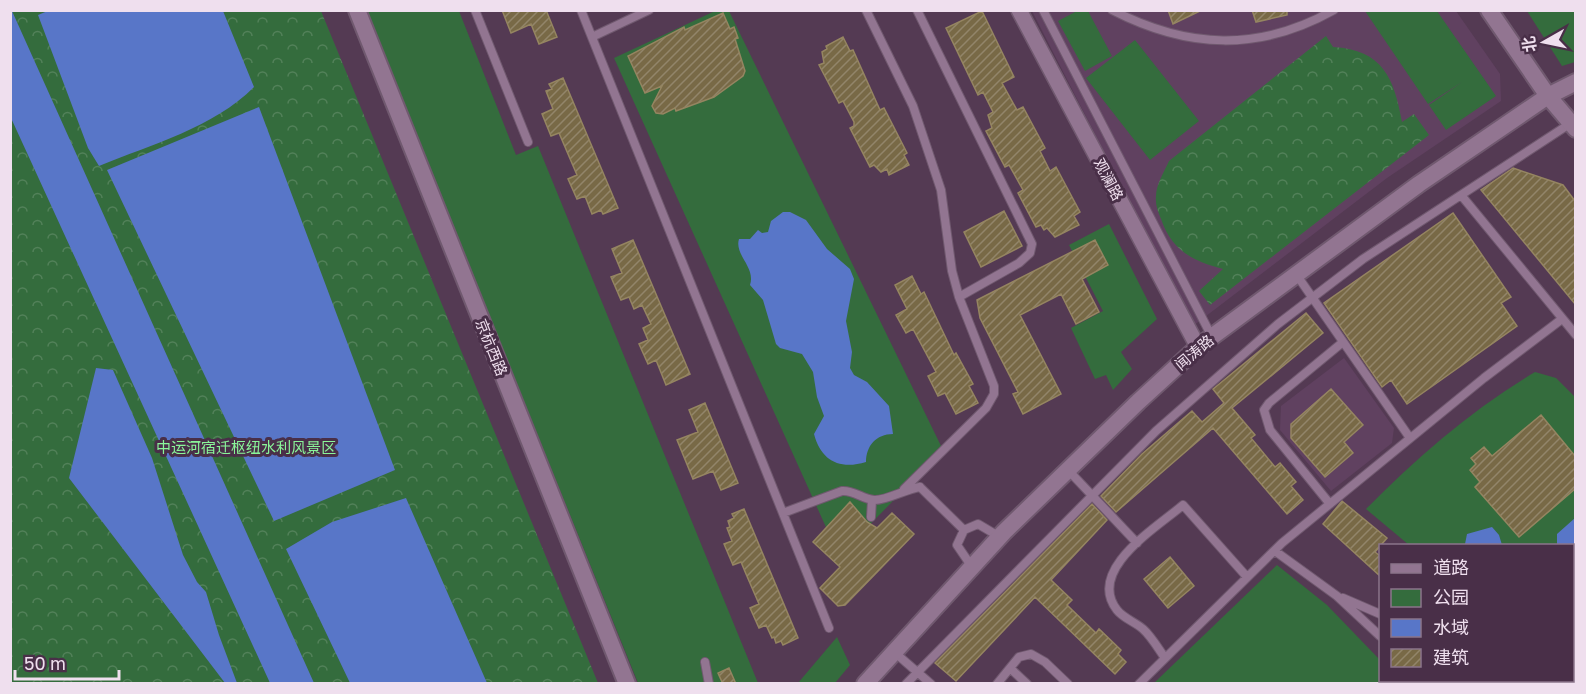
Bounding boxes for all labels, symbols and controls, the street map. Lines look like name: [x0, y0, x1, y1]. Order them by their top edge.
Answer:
north arrow: [1514, 12, 1574, 72]
text: 北: [1518, 35, 1540, 54]
street label: 观澜路: [1090, 155, 1128, 203]
street label: 京杭西路: [472, 316, 512, 378]
street label: 闻涛路: [1171, 331, 1217, 373]
park label: 中运河宿迁枢纽水利风景区: [156, 438, 336, 456]
legend: [1379, 544, 1574, 682]
text: 道路: [1433, 556, 1469, 578]
text: 公园: [1433, 586, 1469, 608]
text: 水域: [1433, 616, 1469, 638]
scale bar: [15, 643, 118, 681]
text: 建筑: [1433, 646, 1469, 668]
text: 50 m: [24, 652, 66, 674]

